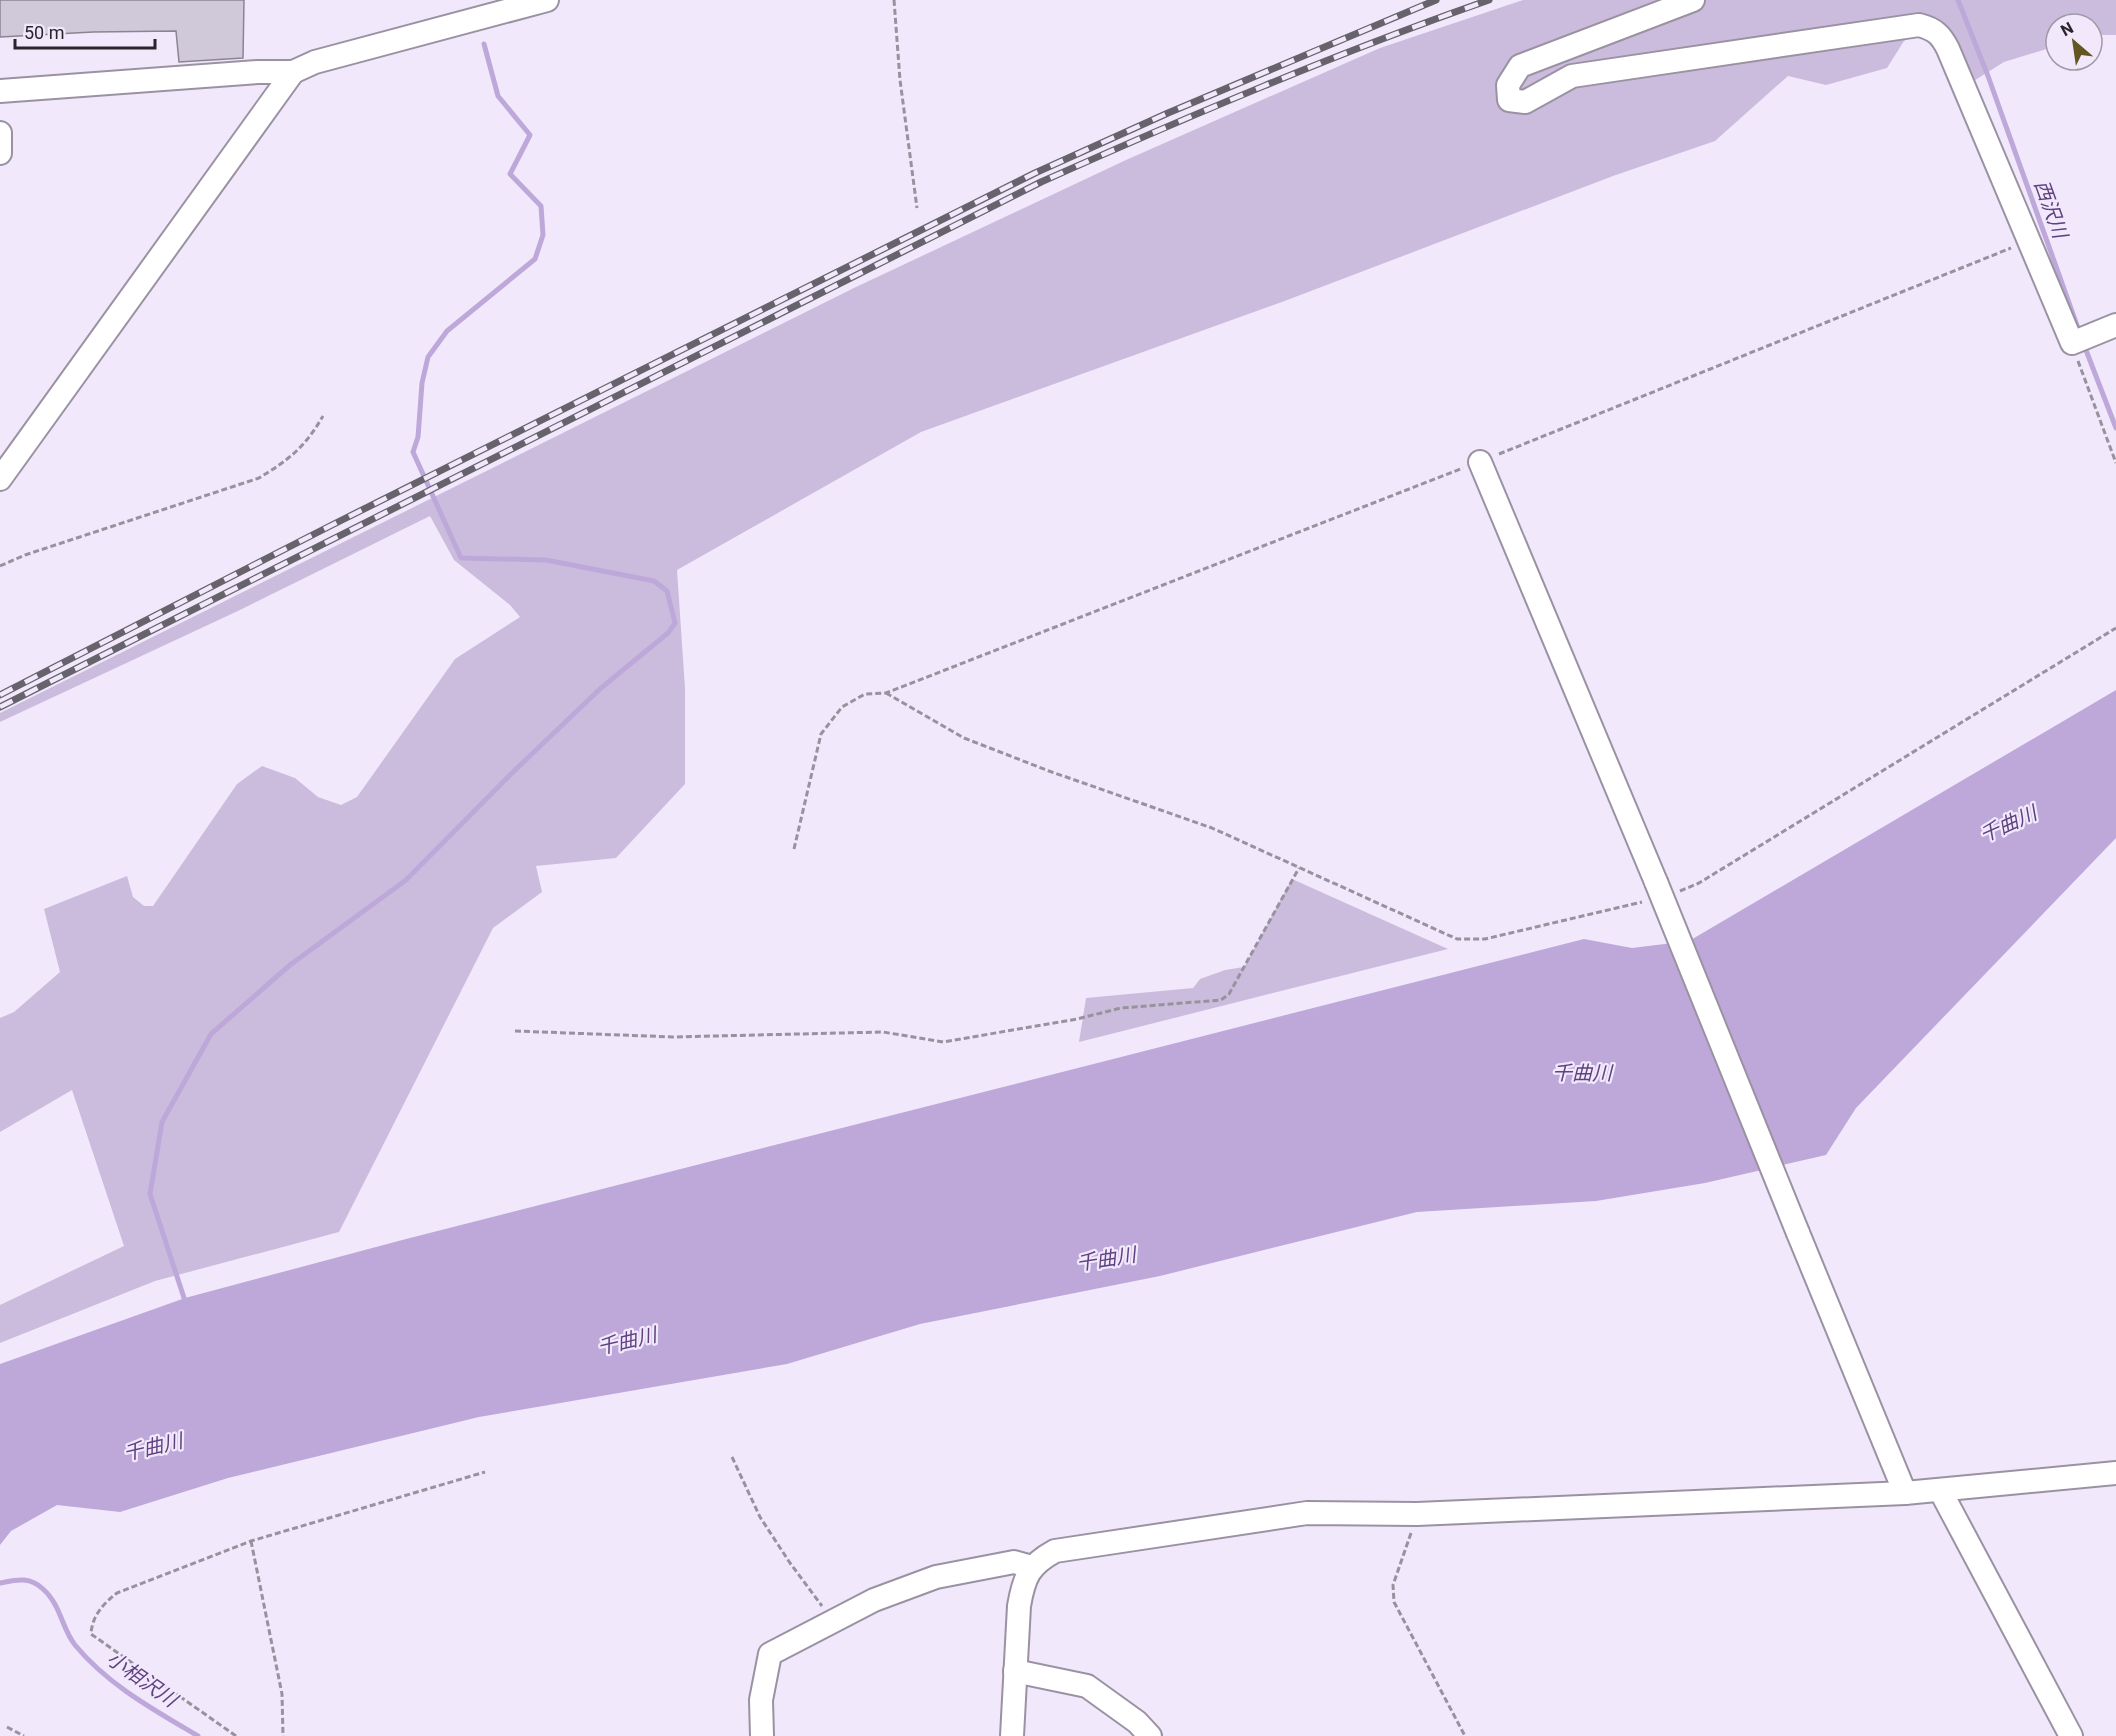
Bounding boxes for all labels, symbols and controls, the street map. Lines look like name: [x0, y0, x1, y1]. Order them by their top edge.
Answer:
scale bar: [15, 12, 154, 50]
north arrow: [2044, 12, 2104, 72]
text: N: [2057, 18, 2077, 40]
text: 50 m: [24, 22, 64, 43]
water label: 西沢川: [2029, 177, 2073, 243]
water label: 千曲川: [1976, 800, 2042, 847]
water label: 千曲川: [1552, 1061, 1614, 1085]
water label: 千曲川: [1074, 1242, 1139, 1276]
water label: 千曲川: [595, 1322, 661, 1359]
water label: 千曲川: [121, 1428, 187, 1465]
water label: 小相沢川: [102, 1646, 183, 1713]

